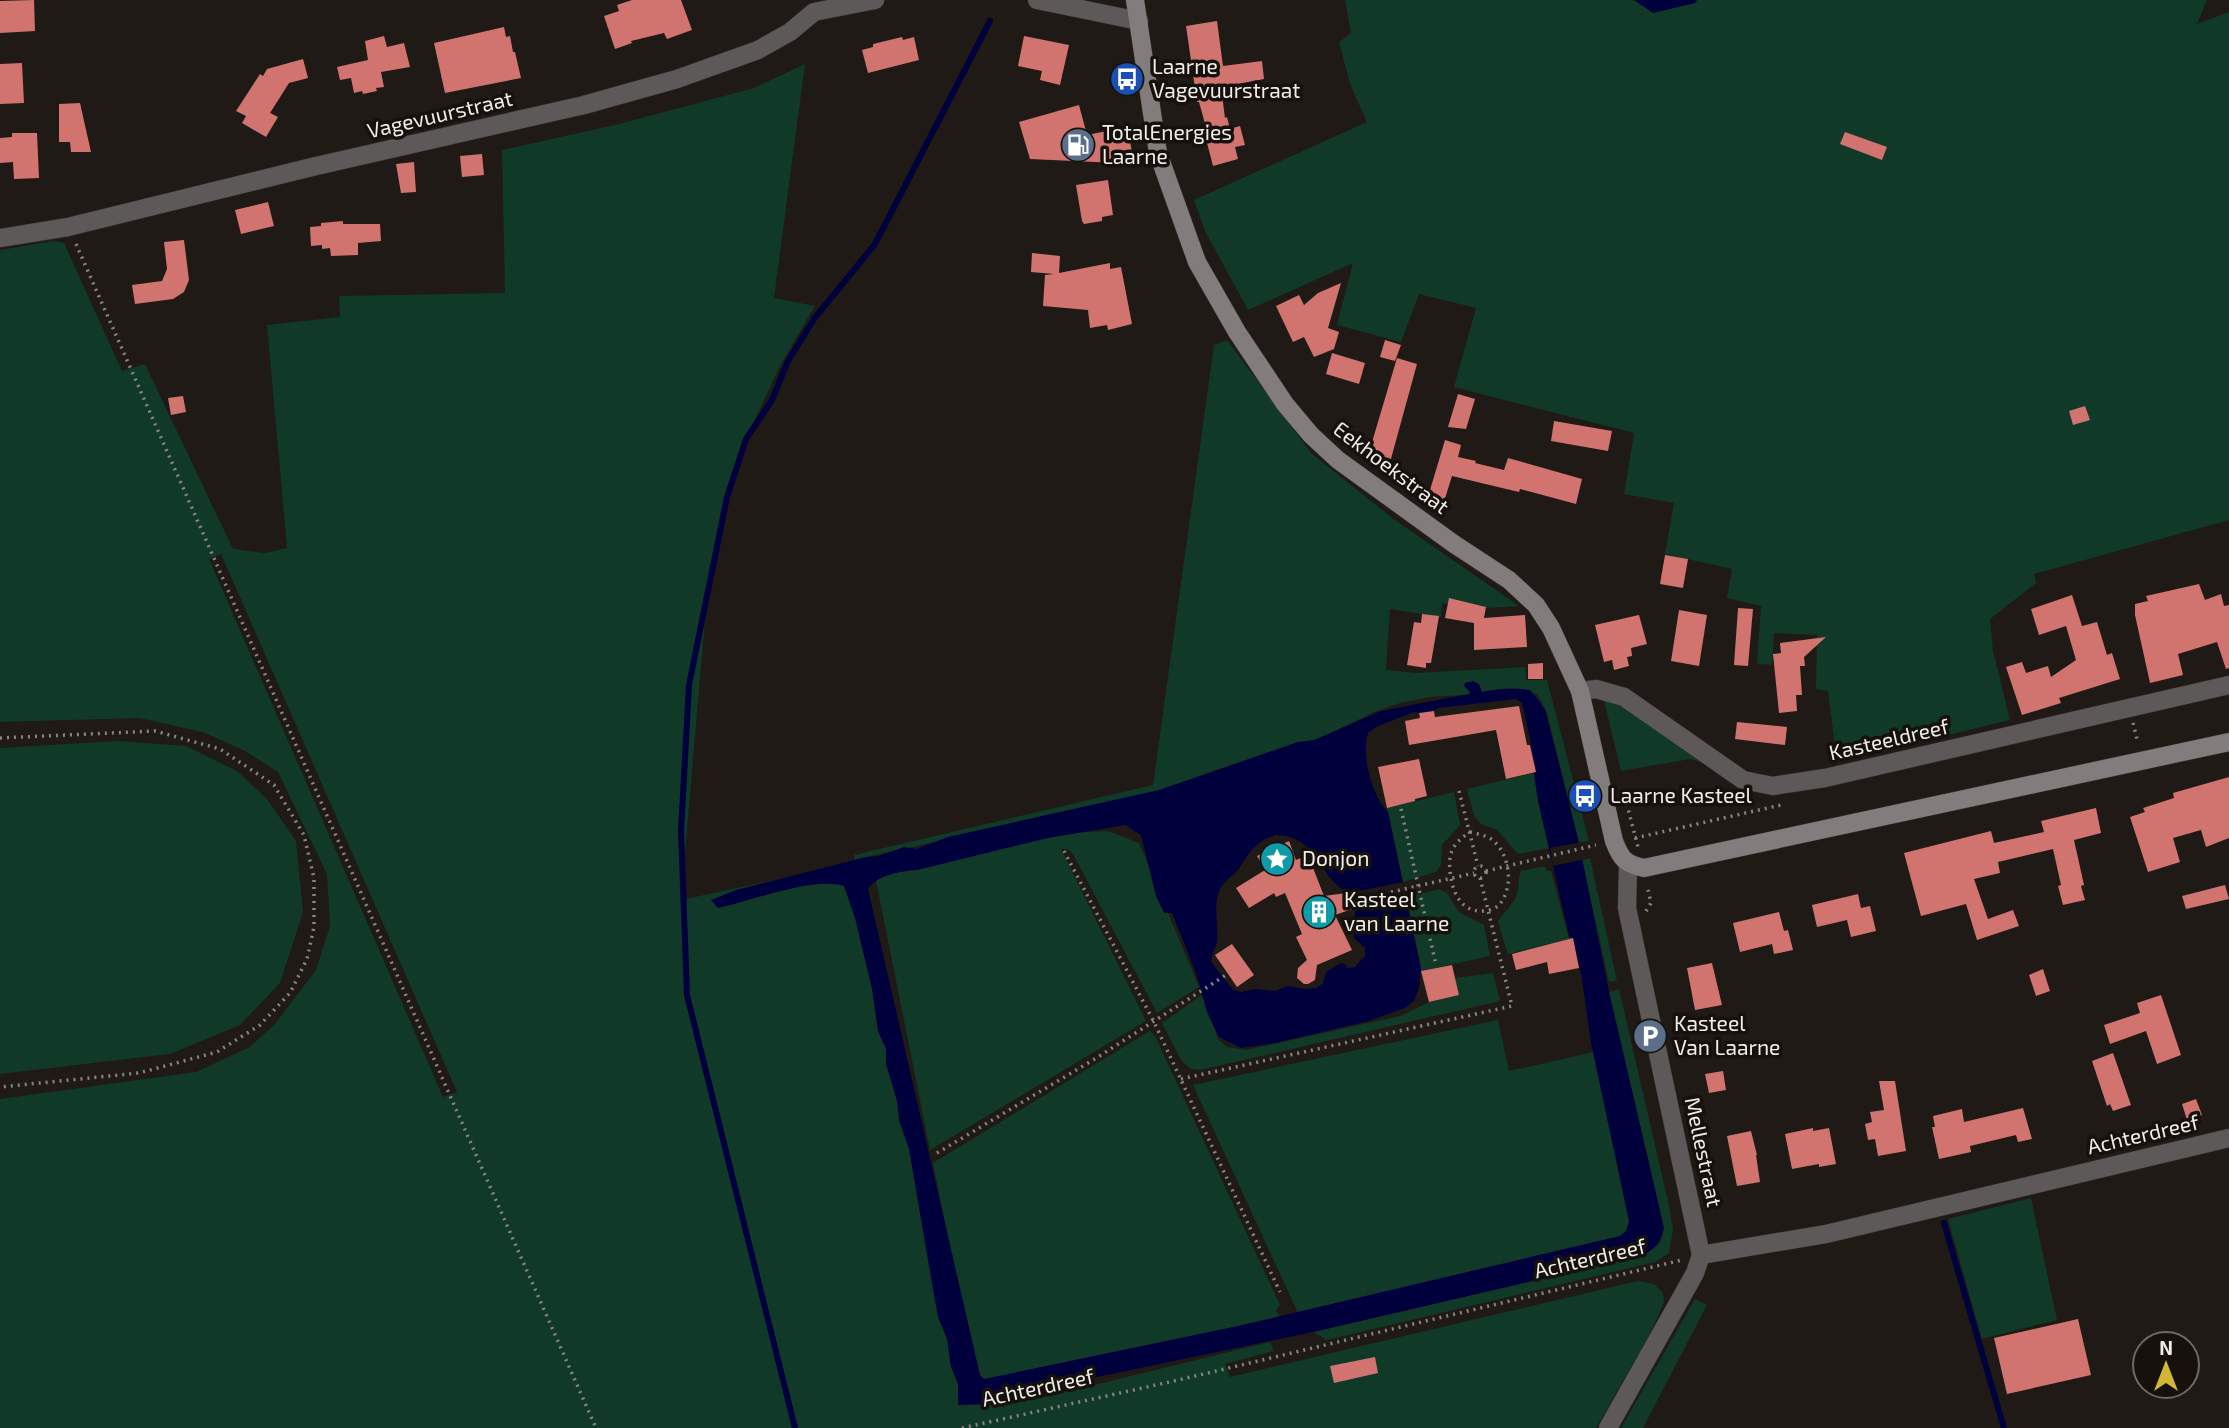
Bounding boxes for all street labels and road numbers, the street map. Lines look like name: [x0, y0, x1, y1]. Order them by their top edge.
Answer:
street label: Vagevuurstraat: [365, 85, 515, 142]
street label: Eekhoekstraat: [1329, 415, 1455, 518]
street label: Kasteeldreef: [1826, 712, 1952, 764]
street label: Mellestraat: [1681, 1095, 1728, 1209]
street label: Achterdreef: [2084, 1108, 2202, 1159]
street label: Achterdreef: [1531, 1232, 1649, 1283]
street label: Achterdreef: [979, 1362, 1097, 1411]

